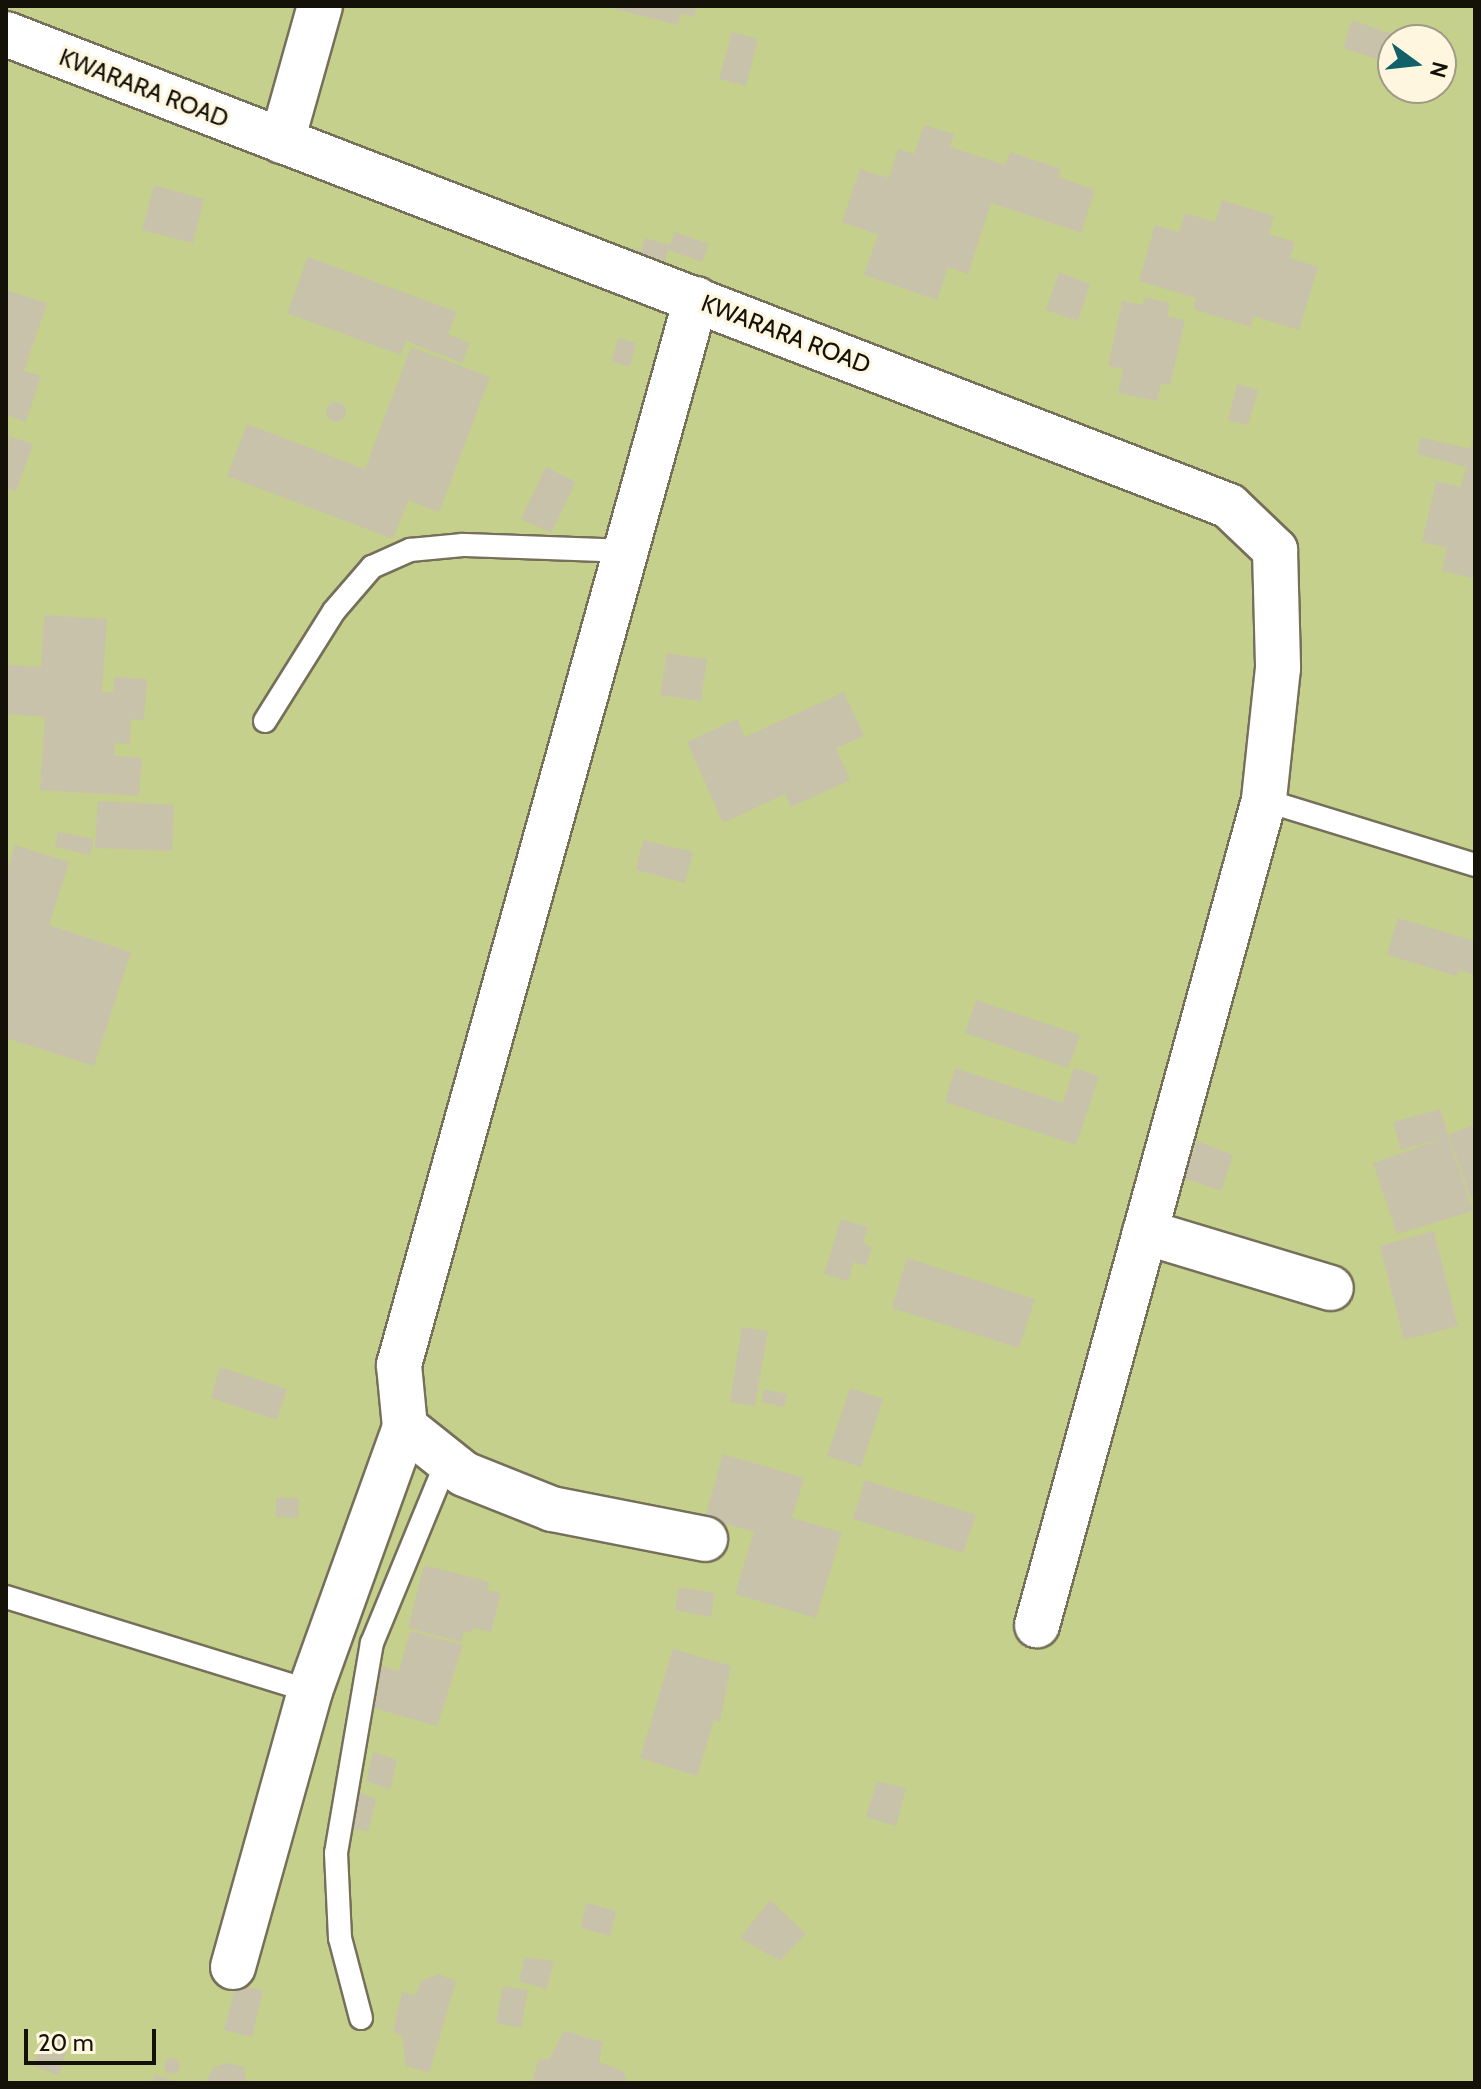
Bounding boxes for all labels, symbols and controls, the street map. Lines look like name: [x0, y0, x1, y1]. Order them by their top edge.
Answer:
north arrow: [1377, 24, 1457, 104]
street label: KWARARA ROAD: [55, 42, 233, 134]
text: N: [1424, 59, 1454, 81]
street label: KWARARA ROAD: [697, 288, 875, 380]
scale bar: [28, 2013, 160, 2063]
text: 20 m: [38, 2028, 94, 2057]

